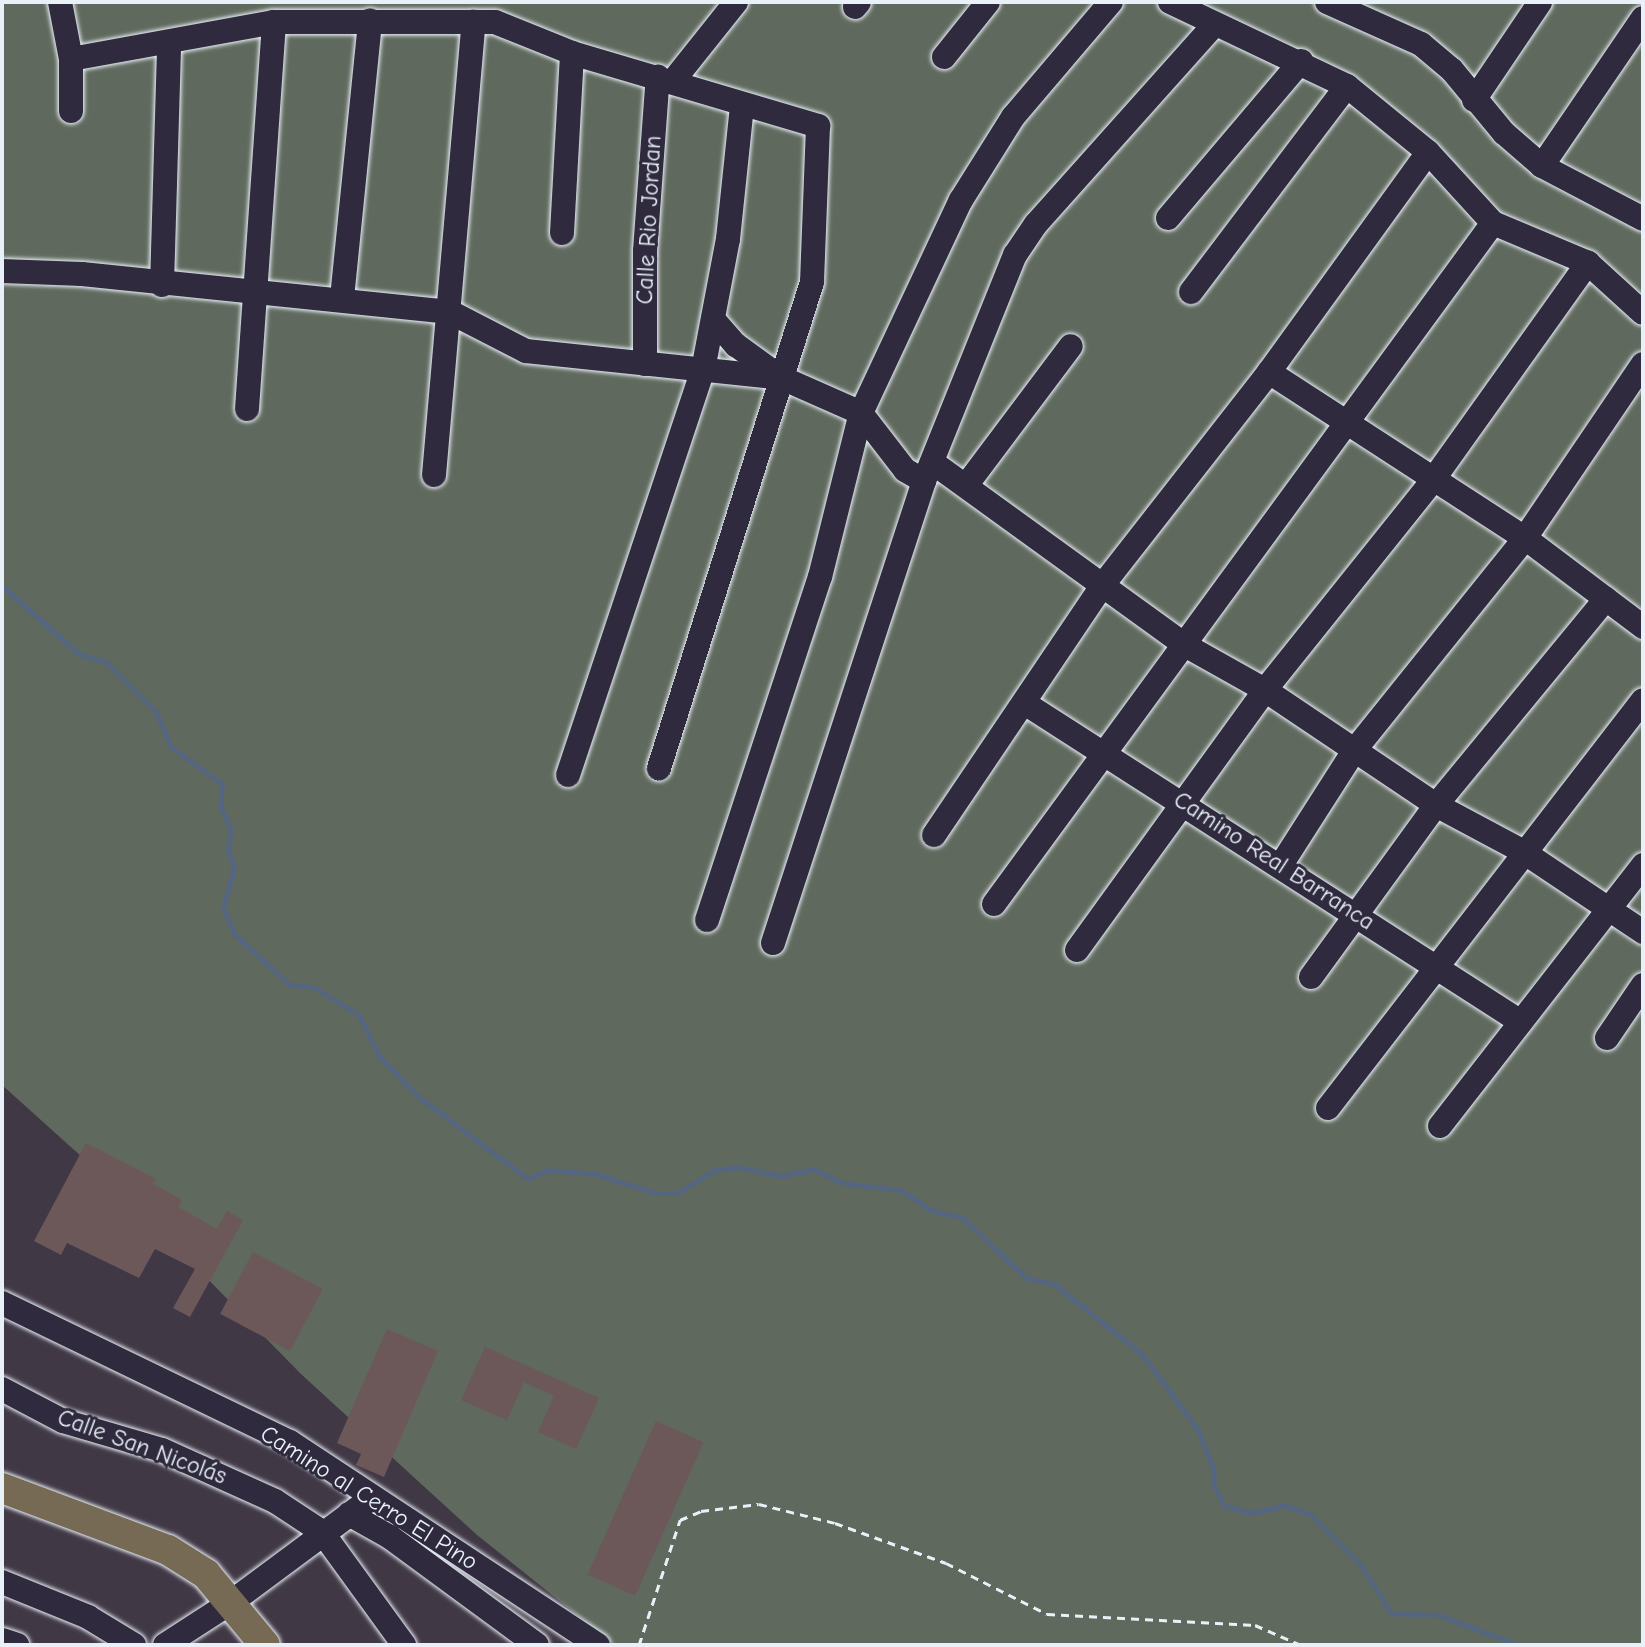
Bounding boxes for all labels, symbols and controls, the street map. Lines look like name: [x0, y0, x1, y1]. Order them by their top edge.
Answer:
street label: Calle Rio Jordan: [630, 135, 668, 305]
street label: Camino Real Barranca: [1168, 785, 1380, 937]
street label: Calle San Nicolás: [54, 1403, 230, 1491]
street label: Camino al Cerro El Pino: [255, 1419, 483, 1577]

